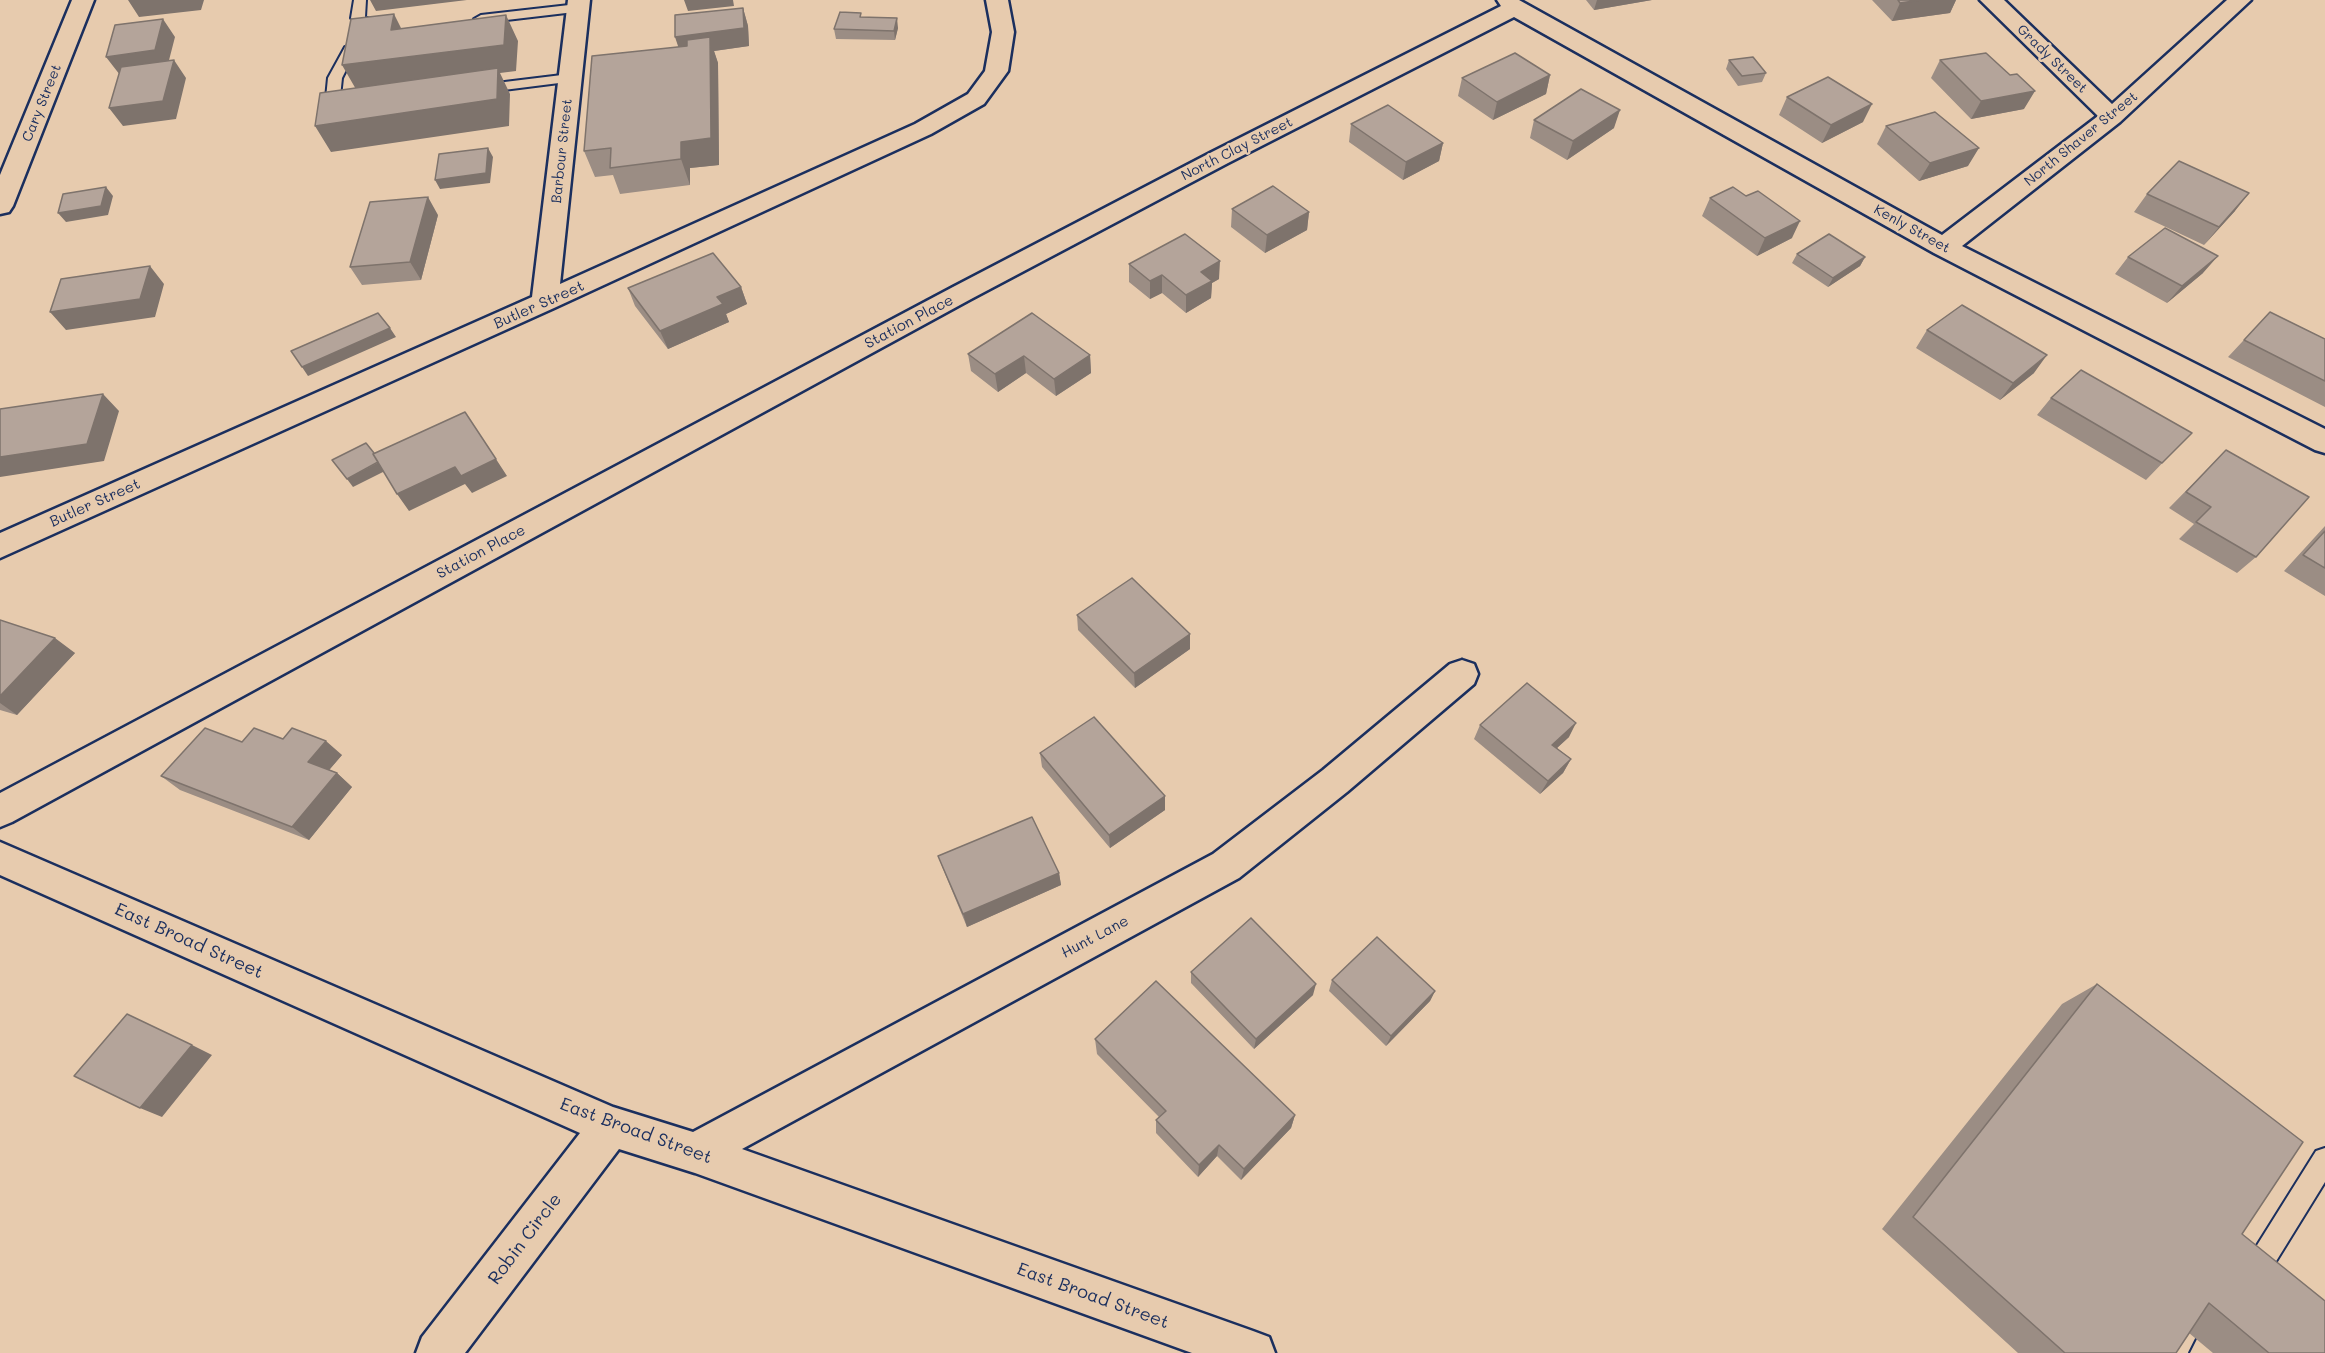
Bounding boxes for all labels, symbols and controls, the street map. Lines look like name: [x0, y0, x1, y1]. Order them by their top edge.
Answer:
street label: Grady Street: [2013, 21, 2091, 97]
street label: Cary Street: [19, 62, 65, 144]
street label: North Shaver Street: [2021, 88, 2141, 190]
street label: Barbour Street: [548, 98, 576, 204]
street label: North Clay Street: [1178, 114, 1296, 184]
street label: Kenly Street: [1871, 201, 1953, 257]
street label: Butler Street: [491, 277, 587, 333]
street label: Station Place: [862, 291, 956, 353]
street label: Butler Street: [47, 475, 143, 531]
street label: Station Place: [434, 521, 528, 583]
street label: East Broad Street: [111, 898, 267, 984]
street label: Hunt Lane: [1058, 912, 1132, 962]
street label: East Broad Street: [557, 1093, 715, 1169]
street label: Robin Circle: [484, 1189, 566, 1289]
street label: East Broad Street: [1014, 1258, 1172, 1334]

